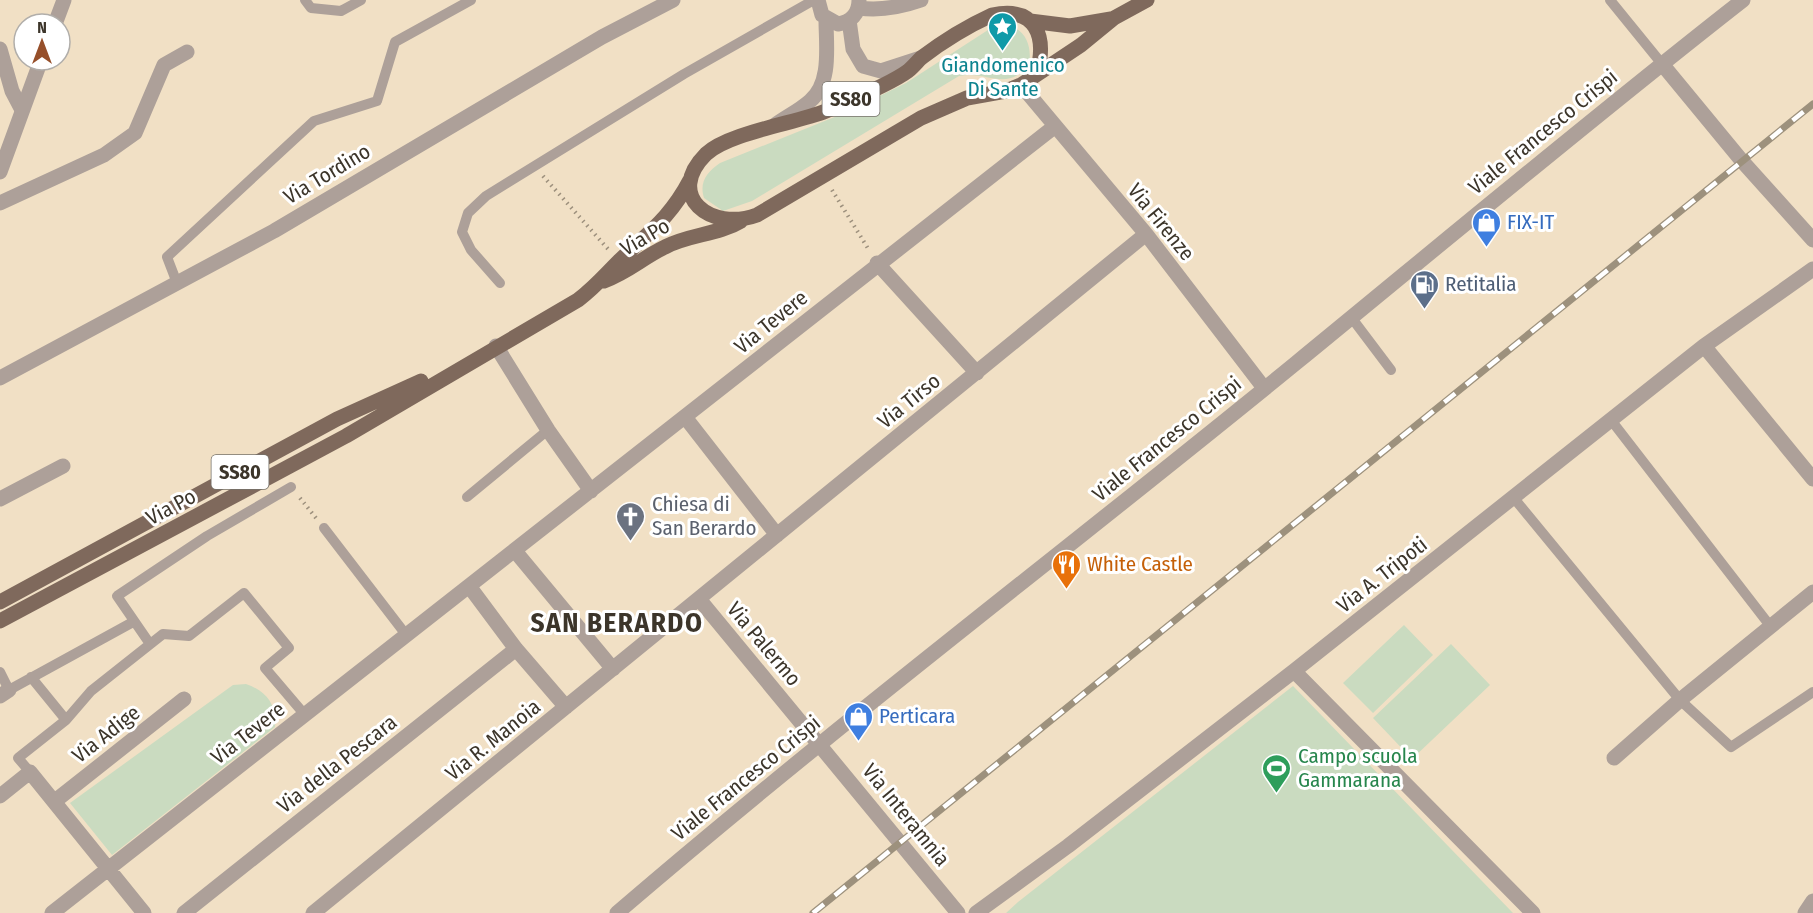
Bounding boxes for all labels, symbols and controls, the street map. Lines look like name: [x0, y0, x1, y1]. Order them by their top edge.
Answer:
place icon: Giandomenico Di Sante: [987, 10, 1019, 52]
north arrow: [12, 12, 72, 72]
text: N: [37, 18, 47, 37]
place label: Giandomenico Di Sante: [941, 52, 1065, 102]
street label: Viale Francesco Crispi: [1463, 64, 1623, 200]
road number: SS80: [822, 82, 880, 116]
street label: Via Tordino: [279, 138, 375, 210]
street label: Via Firenze: [1122, 178, 1200, 266]
shop icon: FIX-IT: [1470, 206, 1502, 248]
place label: FIX-IT: [1507, 209, 1554, 235]
street label: Via Po: [616, 213, 674, 261]
fuel station icon: Retitalia: [1408, 268, 1440, 310]
place label: Retitalia: [1445, 271, 1517, 297]
street label: Via Tevere: [729, 285, 813, 359]
street label: Via Tirso: [872, 368, 946, 434]
street label: Viale Francesco Crispi: [1087, 371, 1247, 507]
road number: SS80: [212, 455, 268, 489]
street label: Via Po: [142, 483, 200, 531]
place label: Chiesa di San Berardo: [652, 491, 757, 541]
church icon: Chiesa di San Berardo: [615, 500, 647, 542]
street label: Via A. Tripoti: [1332, 532, 1432, 618]
restaurant icon: White Castle: [1050, 548, 1082, 590]
place label: White Castle: [1087, 551, 1193, 577]
street label: Via Palermo: [721, 597, 807, 691]
district label: SAN BERARDO: [531, 607, 703, 639]
street label: Via R. Manoia: [440, 694, 546, 786]
street label: Via Tevere: [206, 696, 290, 770]
street label: Via Adige: [67, 700, 145, 768]
shop icon: Perticara: [842, 700, 874, 742]
place label: Perticara: [879, 703, 955, 729]
street label: Via della Pescara: [272, 709, 402, 819]
street label: Viale Francesco Crispi: [666, 710, 826, 846]
place label: Campo scuola Gammarana: [1298, 743, 1418, 793]
sports icon: Campo scuola Gammarana: [1261, 752, 1293, 794]
street label: Via Interamnia: [857, 758, 955, 872]

